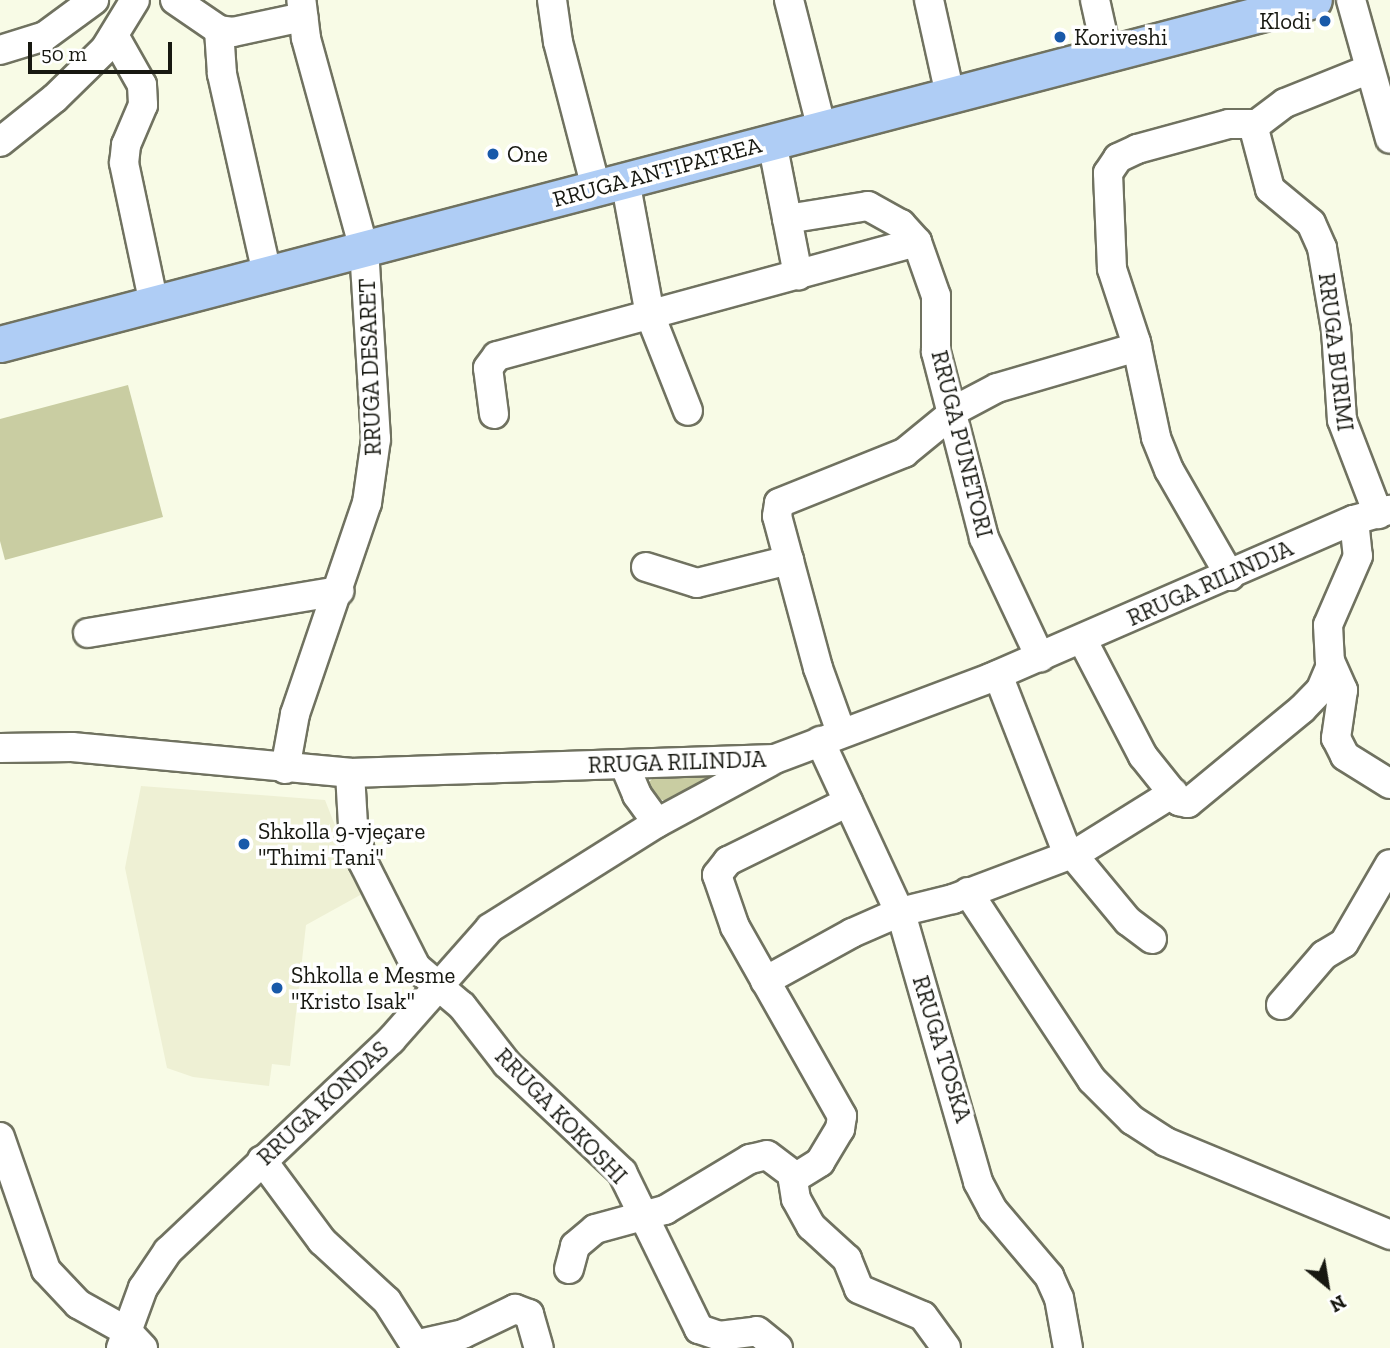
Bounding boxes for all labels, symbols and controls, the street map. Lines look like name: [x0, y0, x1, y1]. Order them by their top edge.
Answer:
place label: Klodi: [1259, 7, 1311, 35]
marker: Klodi: [1317, 13, 1333, 29]
place label: Koriveshi: [1074, 23, 1167, 51]
scale bar: [32, 28, 175, 72]
marker: Koriveshi: [1052, 29, 1068, 45]
text: 50 m: [41, 41, 87, 66]
street label: RRUGA ANTIPATREA: [549, 131, 765, 213]
place label: One: [507, 140, 548, 168]
marker: One: [485, 146, 501, 162]
street label: RRUGA BURIMI: [1313, 271, 1359, 433]
street label: RRUGA DESARET: [353, 277, 387, 457]
street label: RRUGA PUNETORI: [925, 347, 999, 541]
street label: RRUGA RILINDJA: [1123, 534, 1297, 632]
street label: RRUGA RILINDJA: [587, 745, 767, 779]
place label: Shkolla 9-vjeçare "Thimi Tani": [258, 817, 425, 871]
marker: Shkolla 9-vjeçare "Thimi Tani": [236, 836, 252, 852]
place label: Shkolla e Mesme "Kristo Isak": [291, 961, 455, 1015]
street label: RRUGA TOSKA: [906, 972, 978, 1126]
marker: Shkolla e Mesme "Kristo Isak": [269, 980, 285, 996]
street label: RRUGA KONDAS: [251, 1035, 395, 1171]
street label: RRUGA KOKOSHI: [489, 1042, 633, 1190]
north arrow: [1292, 1250, 1362, 1320]
text: N: [1326, 1290, 1350, 1317]

